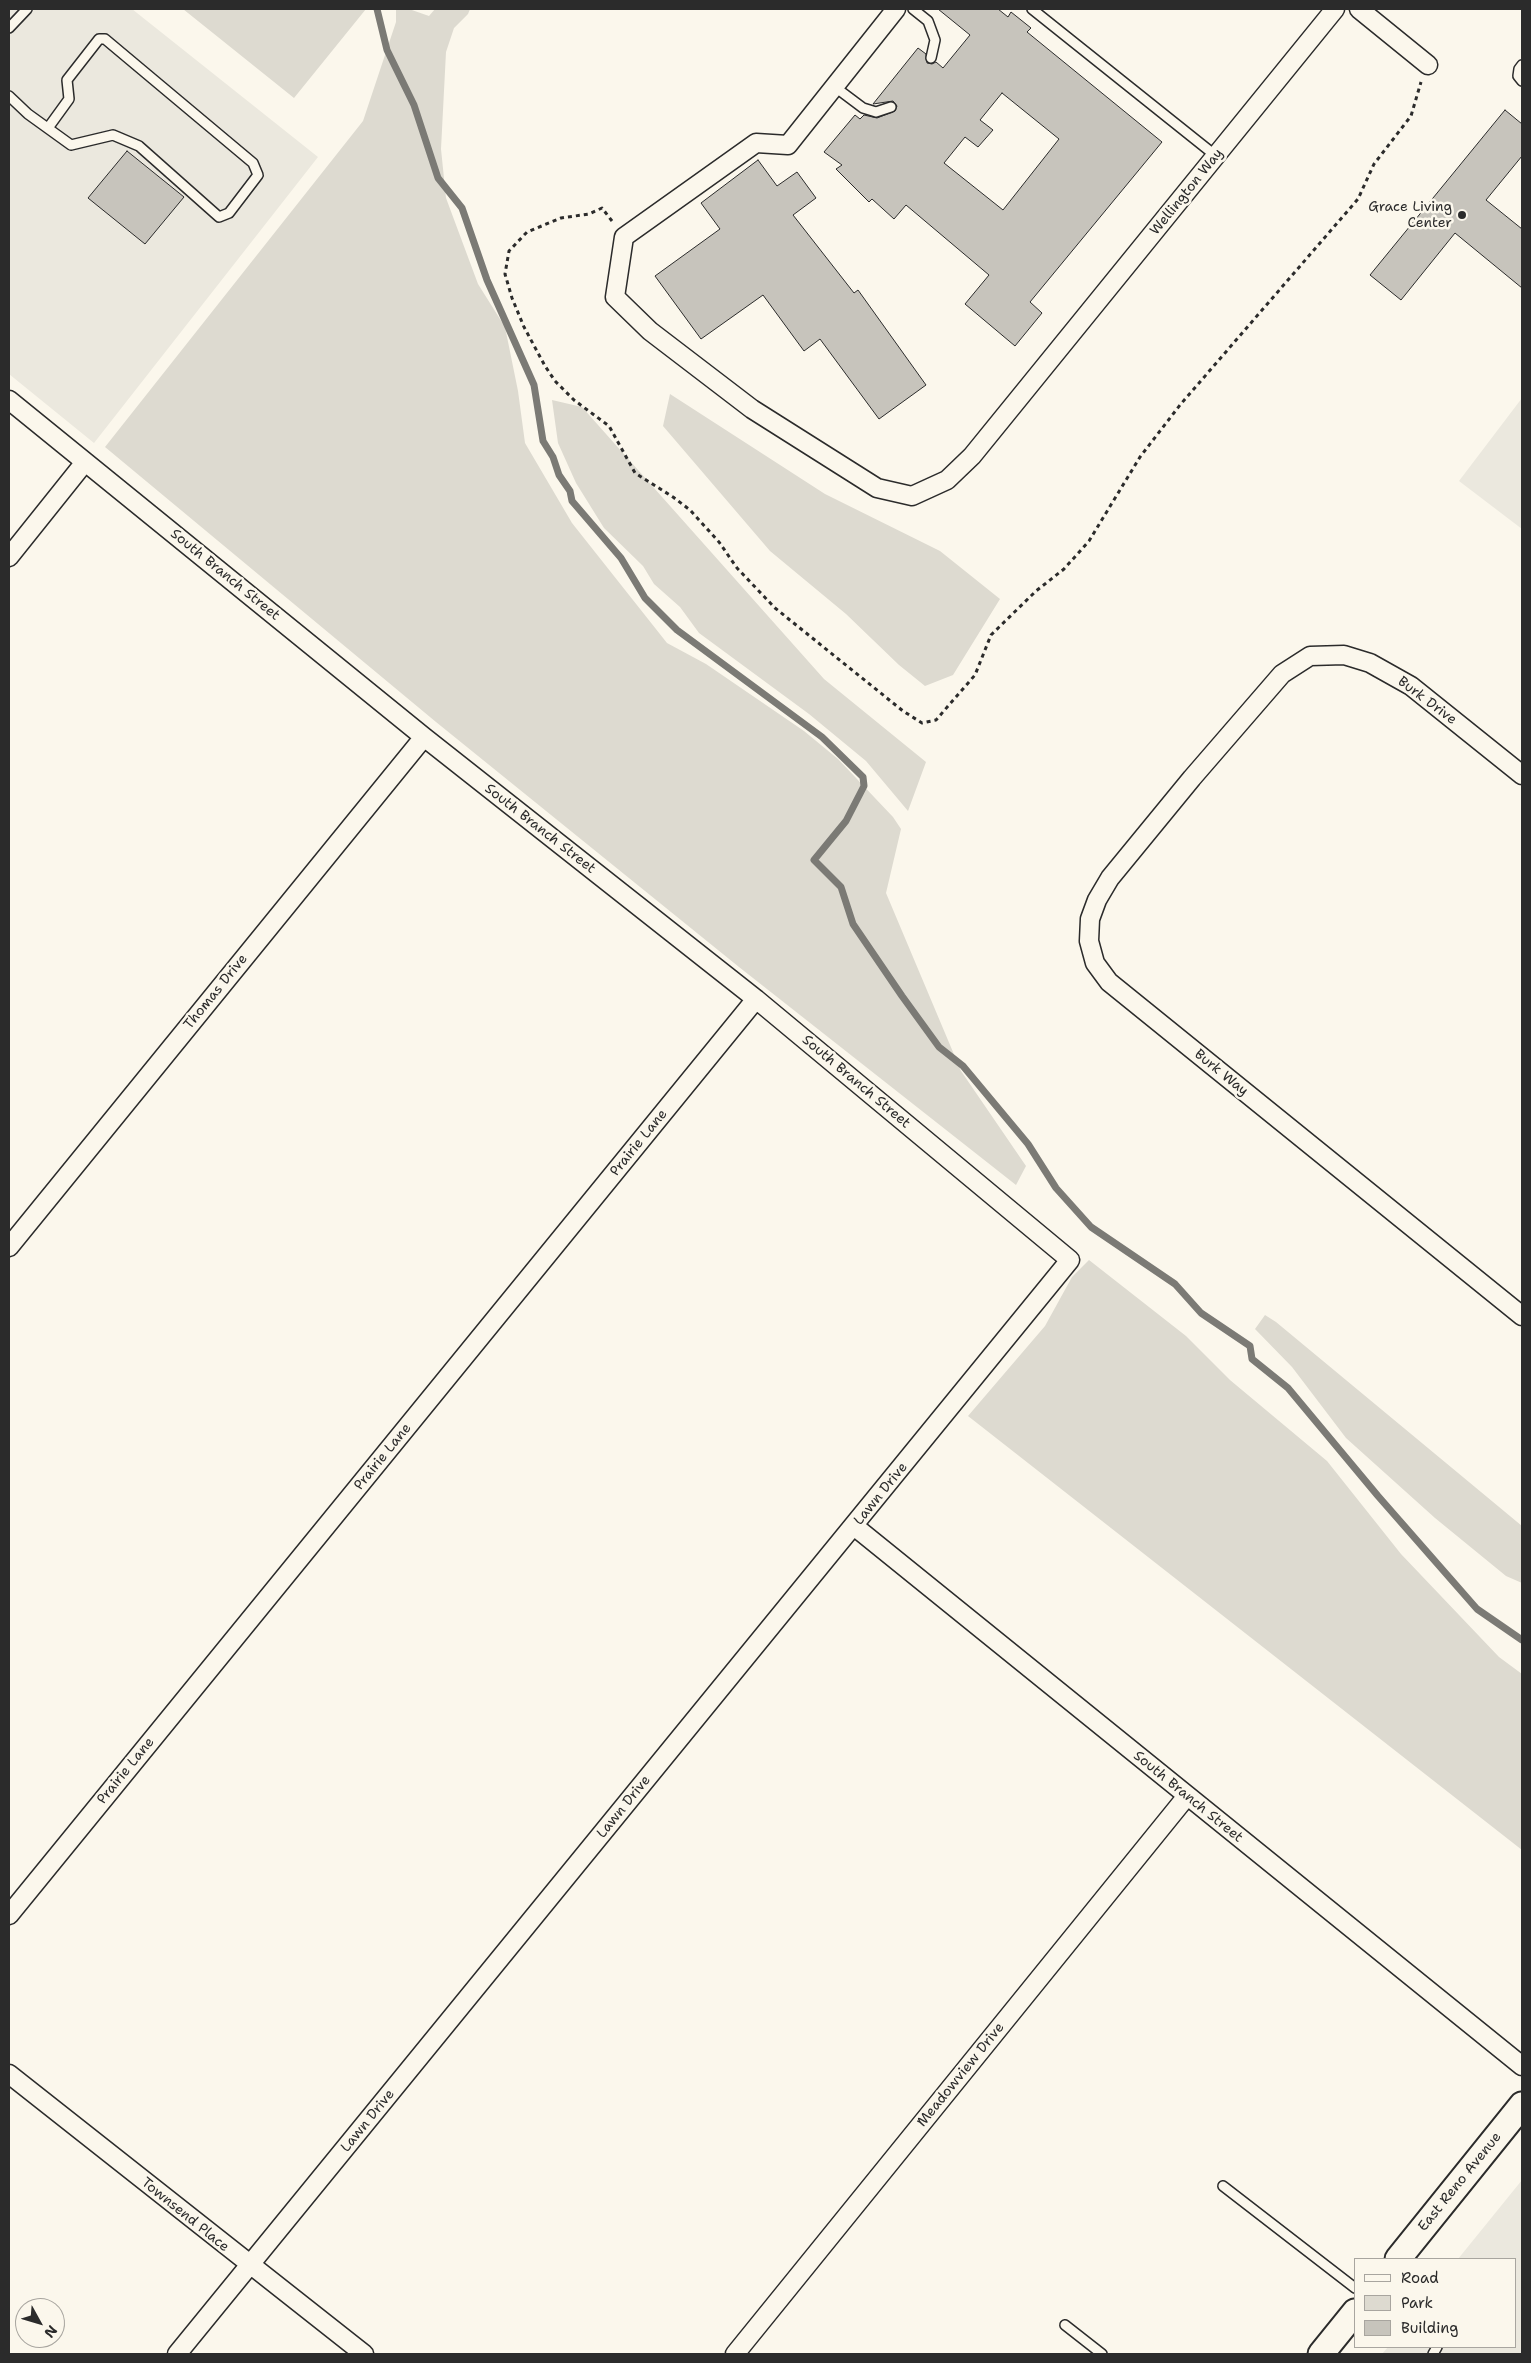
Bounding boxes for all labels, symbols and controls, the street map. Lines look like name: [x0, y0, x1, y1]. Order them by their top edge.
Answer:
street label: Wellington Way: [1147, 145, 1227, 239]
place label: Grace Living Center: [1368, 199, 1452, 232]
marker: Grace Living Center: [1456, 209, 1468, 221]
street label: South Branch Street: [167, 526, 283, 624]
street label: Burk Drive: [1394, 673, 1460, 729]
street label: South Branch Street: [481, 780, 599, 878]
street label: Thomas Drive: [181, 951, 251, 1033]
street label: South Branch Street: [798, 1032, 914, 1132]
street label: Burk Way: [1191, 1046, 1251, 1100]
street label: Prairie Lane: [607, 1106, 671, 1180]
street label: Prairie Lane: [351, 1420, 415, 1494]
street label: Lawn Drive: [851, 1459, 911, 1529]
street label: Prairie Lane: [94, 1734, 158, 1808]
street label: South Branch Street: [1130, 1748, 1246, 1846]
street label: Lawn Drive: [594, 1772, 654, 1842]
street label: Meadowview Drive: [914, 2020, 1008, 2130]
street label: Lawn Drive: [338, 2086, 398, 2156]
street label: East Reno Avenue: [1415, 2129, 1505, 2235]
street label: Townsend Place: [138, 2174, 232, 2256]
legend: [1354, 2258, 1516, 2348]
text: Road: [1401, 2268, 1439, 2288]
text: Park: [1401, 2293, 1433, 2313]
north arrow: [15, 2298, 65, 2348]
text: Building: [1401, 2318, 1458, 2338]
text: N: [40, 2322, 61, 2342]

